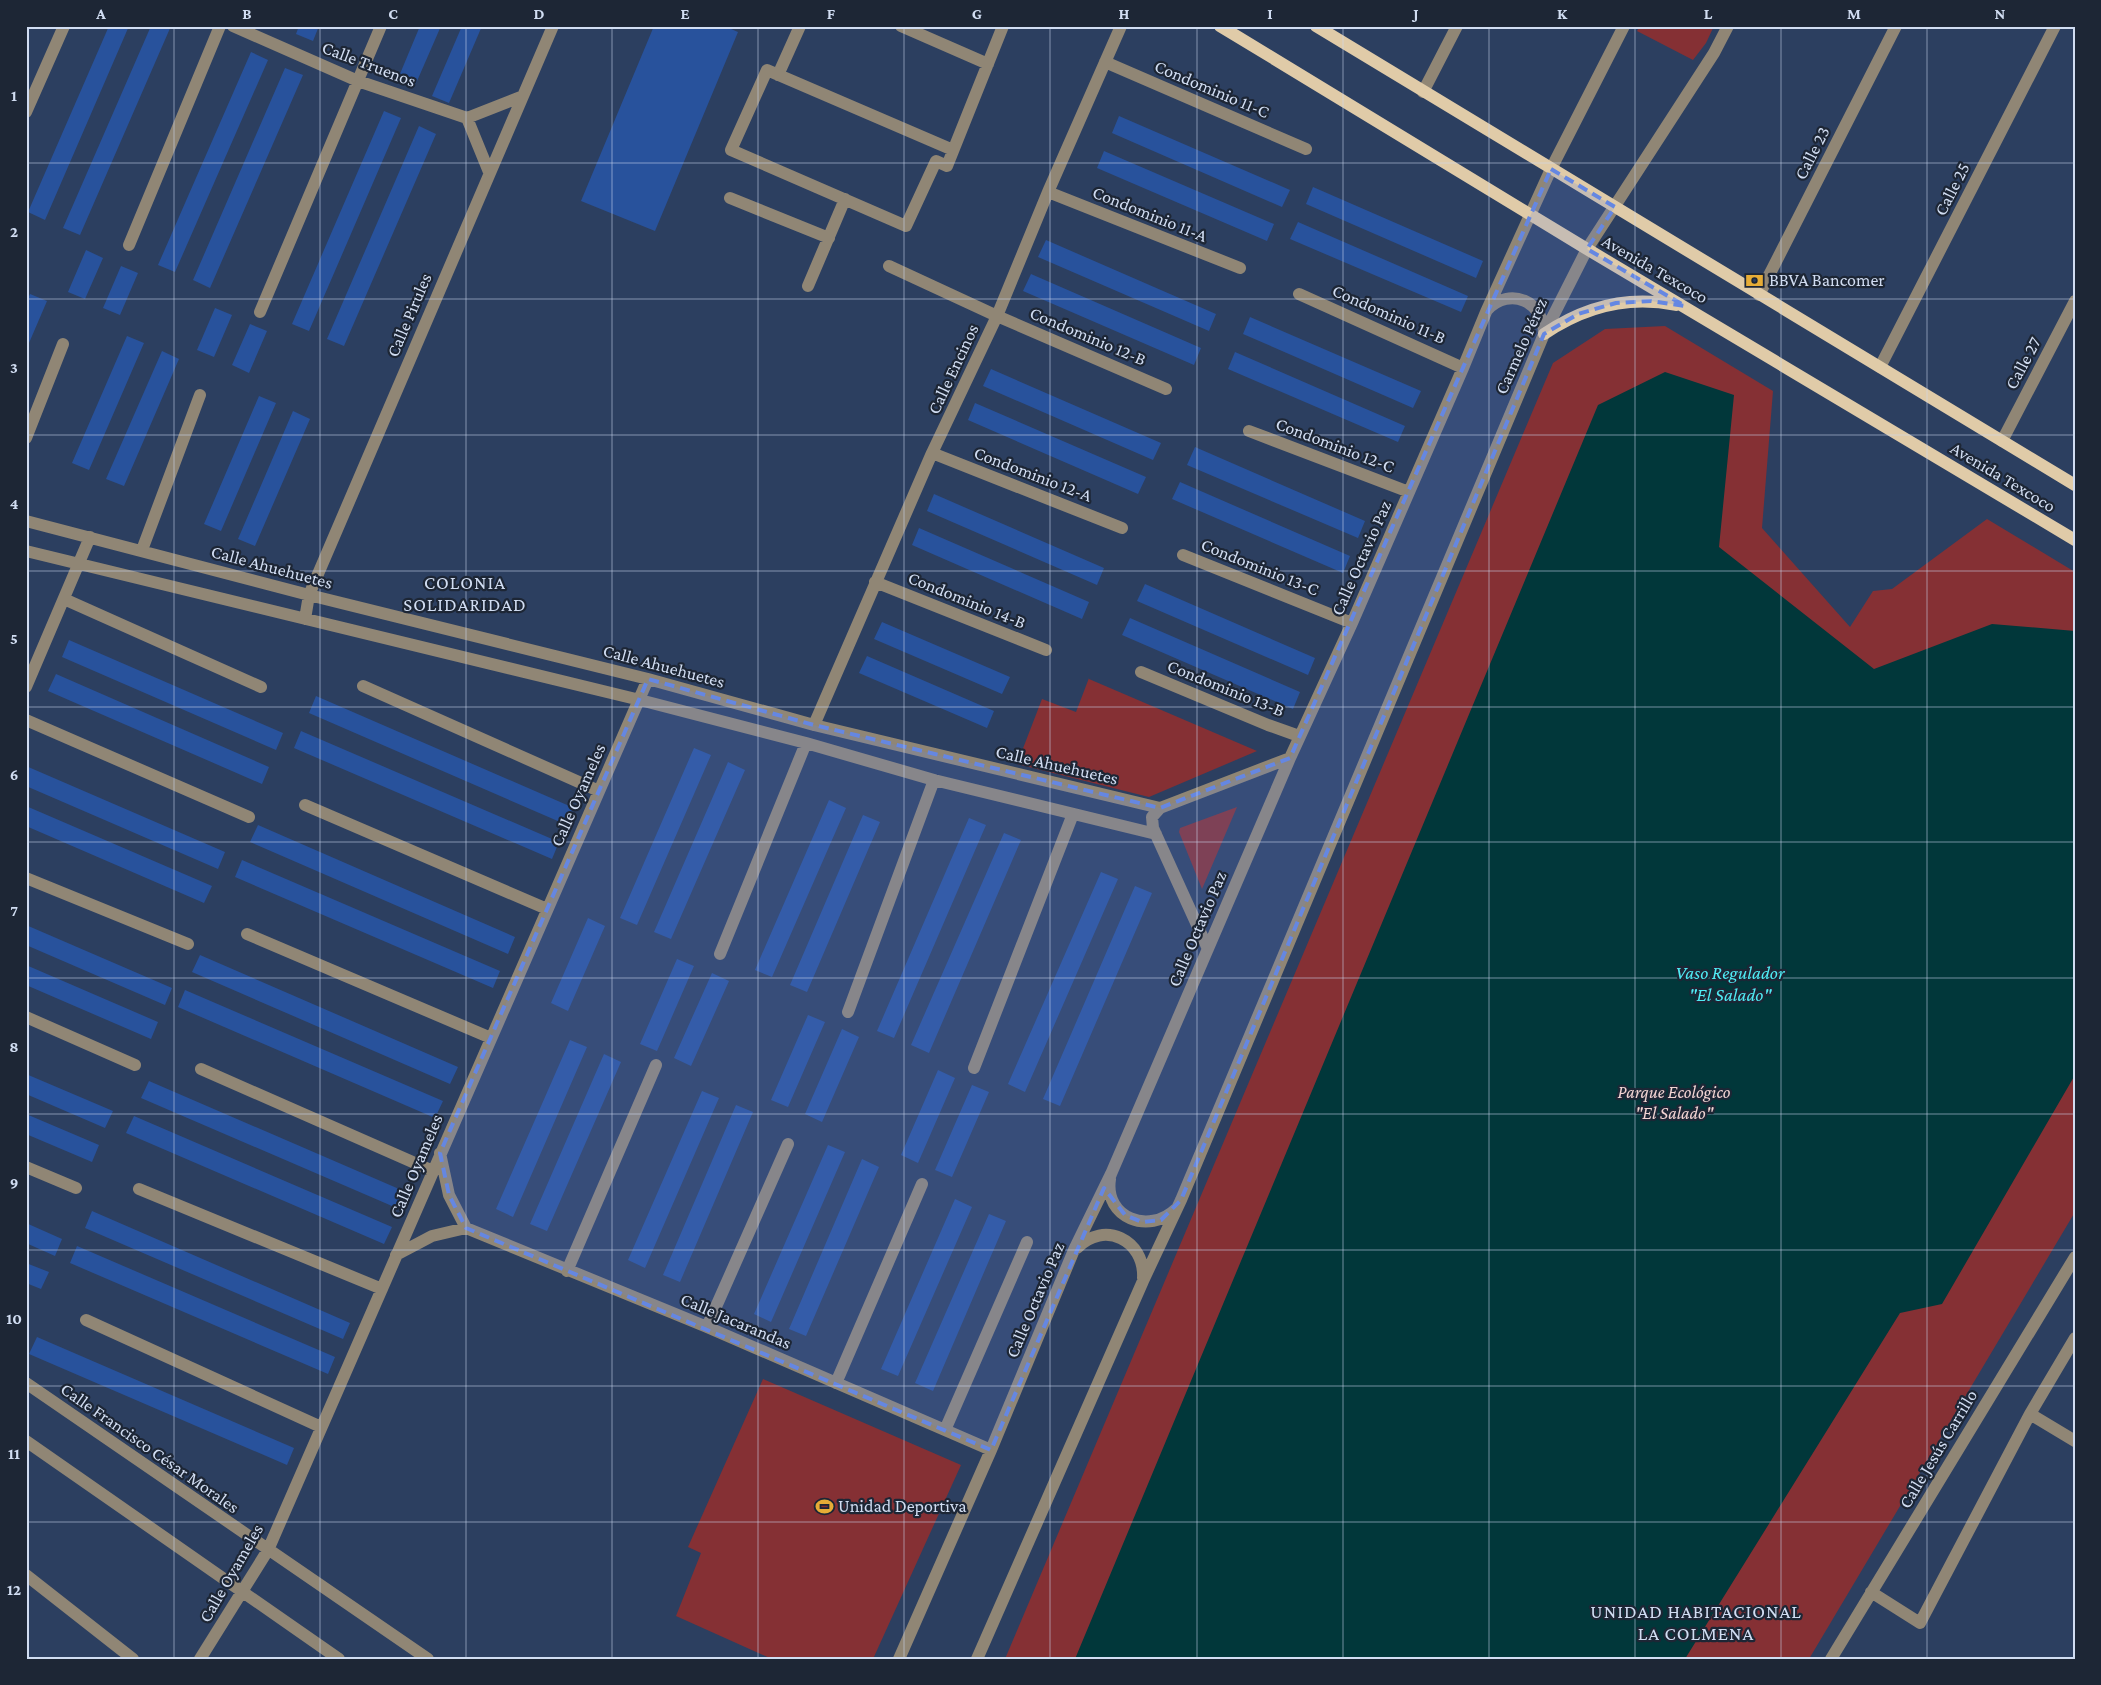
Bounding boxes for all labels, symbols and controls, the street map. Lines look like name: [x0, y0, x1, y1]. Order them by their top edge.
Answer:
text: A: [95, 5, 106, 22]
text: B: [242, 5, 252, 22]
text: C: [388, 5, 398, 22]
text: D: [533, 5, 545, 22]
text: E: [680, 5, 690, 22]
text: F: [827, 5, 836, 22]
text: G: [972, 5, 982, 22]
text: H: [1119, 5, 1130, 22]
text: I: [1267, 5, 1273, 22]
text: J: [1411, 5, 1419, 22]
text: K: [1557, 5, 1568, 22]
text: L: [1704, 5, 1713, 22]
text: M: [1847, 5, 1861, 22]
text: N: [1995, 5, 2006, 22]
street label: Calle Truenos: [319, 37, 419, 91]
street label: Condominio 11-C: [1152, 56, 1273, 122]
text: 1: [11, 87, 17, 104]
street label: Calle 23: [1790, 123, 1834, 183]
street label: Calle 25: [1930, 159, 1974, 219]
street label: Condominio 11-A: [1090, 182, 1211, 246]
text: 2: [10, 223, 18, 240]
street label: Avenida Texcoco: [1598, 231, 1712, 307]
street label: Calle Pirules: [382, 270, 436, 360]
bank icon: BBVA Bancomer: [1745, 270, 1765, 290]
place label: BBVA Bancomer: [1769, 270, 1885, 290]
street label: Condominio 11-B: [1329, 280, 1449, 348]
street label: Carmelo Pérez: [1491, 295, 1551, 397]
street label: Condominio 12-B: [1027, 302, 1149, 370]
street label: Calle Encinos: [923, 321, 983, 417]
street label: Calle 27: [2001, 333, 2045, 393]
text: 3: [10, 359, 18, 376]
street label: Condominio 12-C: [1273, 413, 1397, 477]
street label: Avenida Texcoco: [1947, 438, 2059, 516]
street label: Condominio 12-A: [971, 442, 1095, 506]
text: 4: [10, 495, 19, 512]
street label: Calle Octavio Paz: [1327, 497, 1395, 618]
street label: Condominio 13-C: [1198, 534, 1322, 600]
street label: Calle Ahuehuetes: [209, 541, 335, 593]
street label: Condominio 14-B: [905, 567, 1029, 633]
district label: COLONIA SOLIDARIDAD: [403, 572, 527, 615]
text: 5: [10, 630, 18, 647]
street label: Calle Ahuehuetes: [601, 640, 727, 692]
street label: Condominio 13-B: [1165, 655, 1288, 721]
street label: Calle Oyameles: [546, 741, 610, 849]
street label: Calle Ahuehuetes: [994, 741, 1120, 789]
text: 6: [10, 766, 18, 783]
street label: Calle Octavio Paz: [1164, 868, 1230, 990]
text: 7: [10, 902, 18, 919]
water label: Vaso Regulador "El Salado": [1675, 962, 1786, 1005]
text: 8: [9, 1038, 19, 1055]
park label: Parque Ecológico "El Salado": [1617, 1082, 1731, 1123]
street label: Calle Oyameles: [385, 1111, 447, 1221]
text: 9: [10, 1174, 18, 1191]
street label: Calle Octavio Paz: [1002, 1239, 1068, 1361]
street label: Calle Jacarandas: [678, 1289, 794, 1353]
text: 10: [6, 1310, 22, 1327]
street label: Calle Francisco César Morales: [57, 1379, 243, 1517]
street label: Calle Jesús Carrillo: [1895, 1386, 1981, 1512]
text: 11: [8, 1445, 20, 1462]
sports icon: Unidad Deportiva: [814, 1496, 834, 1516]
place label: Unidad Deportiva: [838, 1496, 967, 1516]
street label: Calle Oyameles: [195, 1520, 267, 1626]
text: 12: [7, 1581, 21, 1598]
district label: UNIDAD HABITACIONAL LA COLMENA: [1590, 1601, 1802, 1644]

